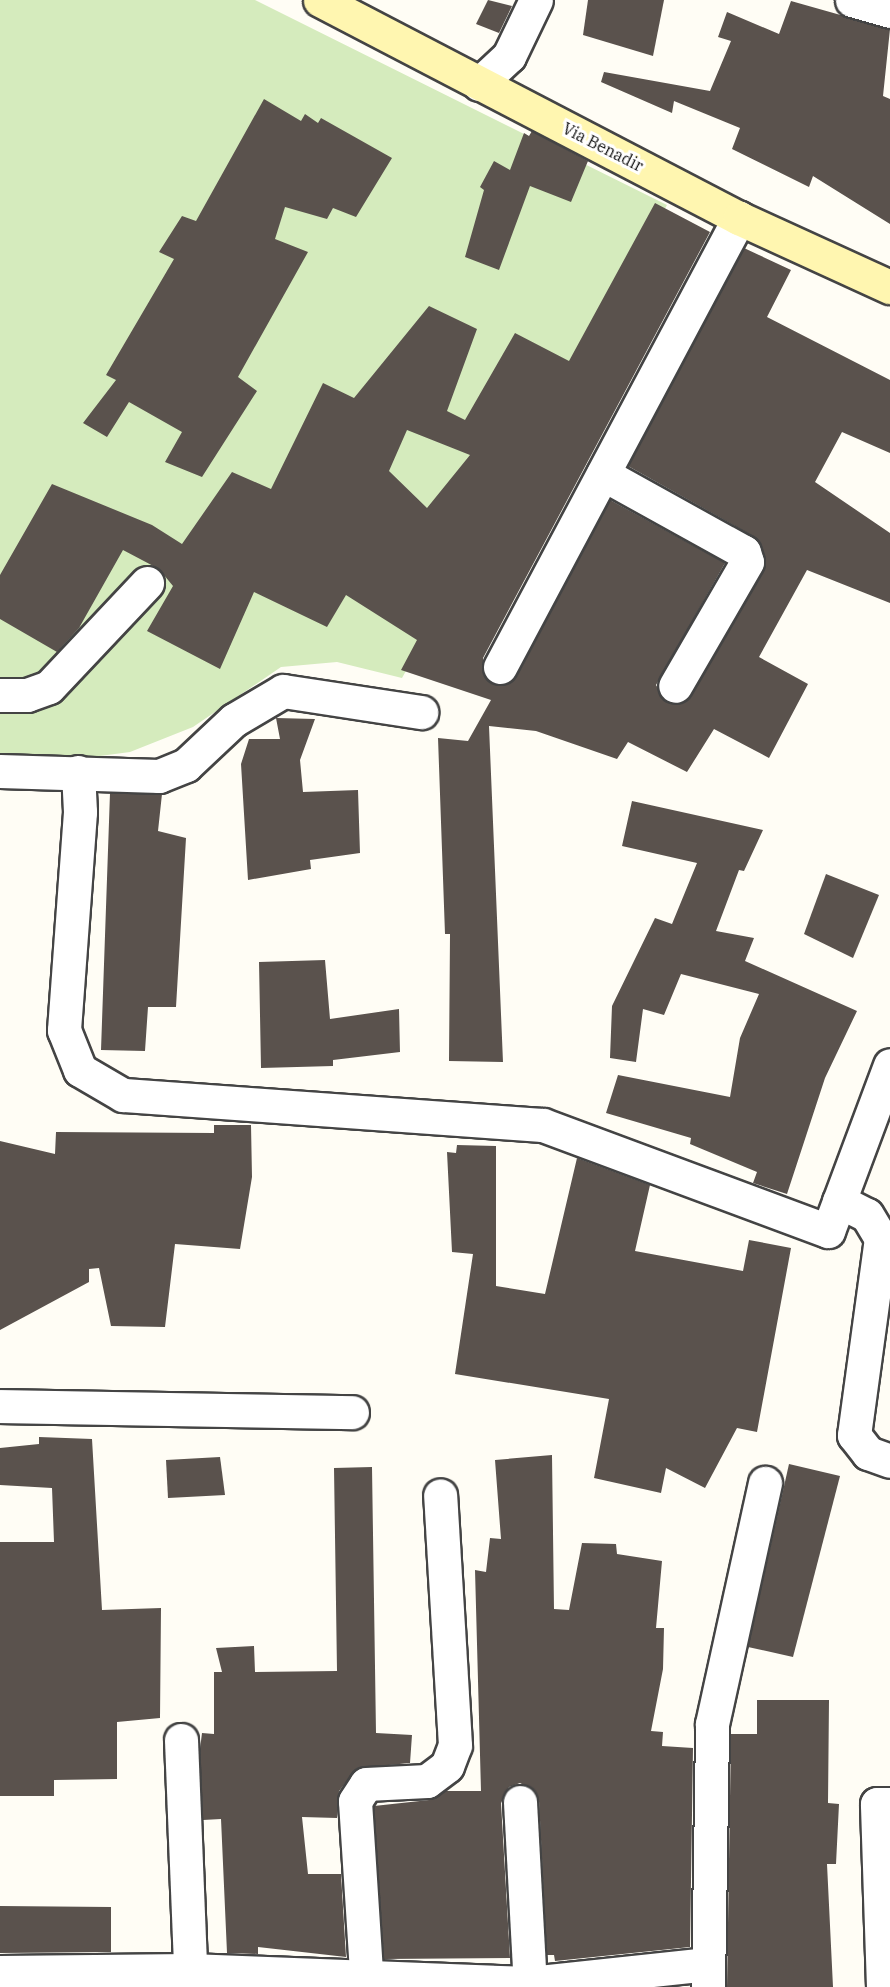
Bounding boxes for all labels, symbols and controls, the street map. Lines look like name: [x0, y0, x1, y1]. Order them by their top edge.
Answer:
street label: Via Benadir: [559, 118, 647, 176]

